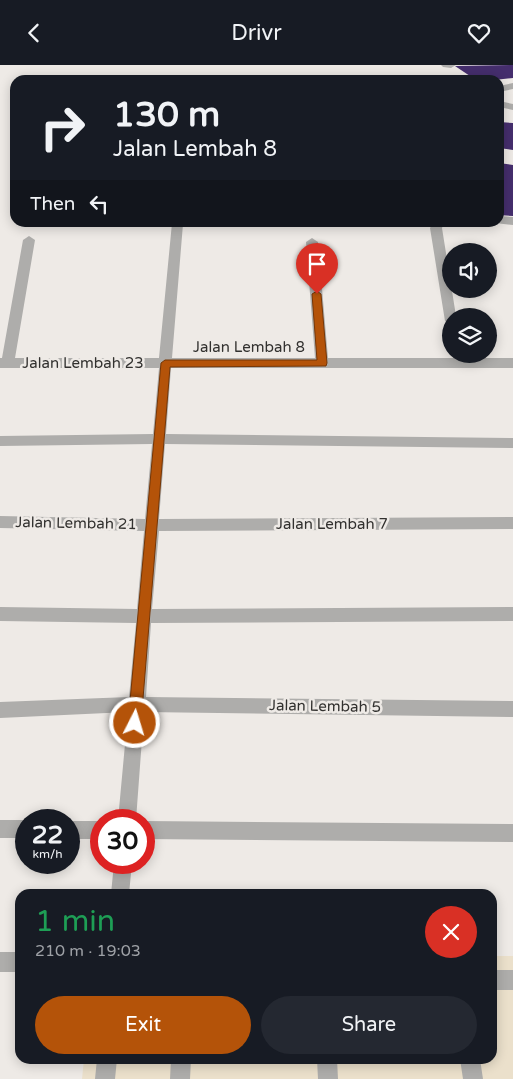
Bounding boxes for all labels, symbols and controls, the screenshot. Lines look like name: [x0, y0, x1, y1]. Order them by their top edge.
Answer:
icon: back: [20, 19, 48, 47]
icon: heart: [465, 19, 493, 47]
text: Drivr: [231, 20, 282, 46]
text: 130 m: [113, 94, 220, 136]
icon: right: [30, 95, 95, 160]
text: Jalan Lembah 8: [113, 136, 277, 162]
icon: left: [85, 190, 113, 218]
text: Then: [30, 193, 75, 215]
pin: [296, 243, 338, 294]
map controls: [442, 243, 497, 363]
button: sound: [442, 243, 497, 298]
icon: arrive: [303, 250, 331, 278]
button: layers: [442, 308, 497, 363]
street label: Jalan Lembah 8: [193, 338, 305, 356]
street label: Jalan Lembah 23: [22, 354, 144, 372]
street label: Jalan Lembah 21: [15, 513, 137, 533]
street label: Jalan Lembah 7: [276, 515, 388, 533]
position arrow: [108, 696, 160, 748]
street label: Jalan Lembah 5: [269, 696, 381, 716]
speed limit sign: 30: [90, 809, 155, 874]
text: 22: [32, 820, 63, 850]
text: km/h: [32, 847, 63, 861]
text: 1 min: [35, 903, 115, 940]
button: close: [425, 906, 477, 958]
text: 210 m · 19:03: [35, 941, 141, 961]
button: Exit: [35, 996, 251, 1054]
button: Share: [261, 996, 477, 1054]

